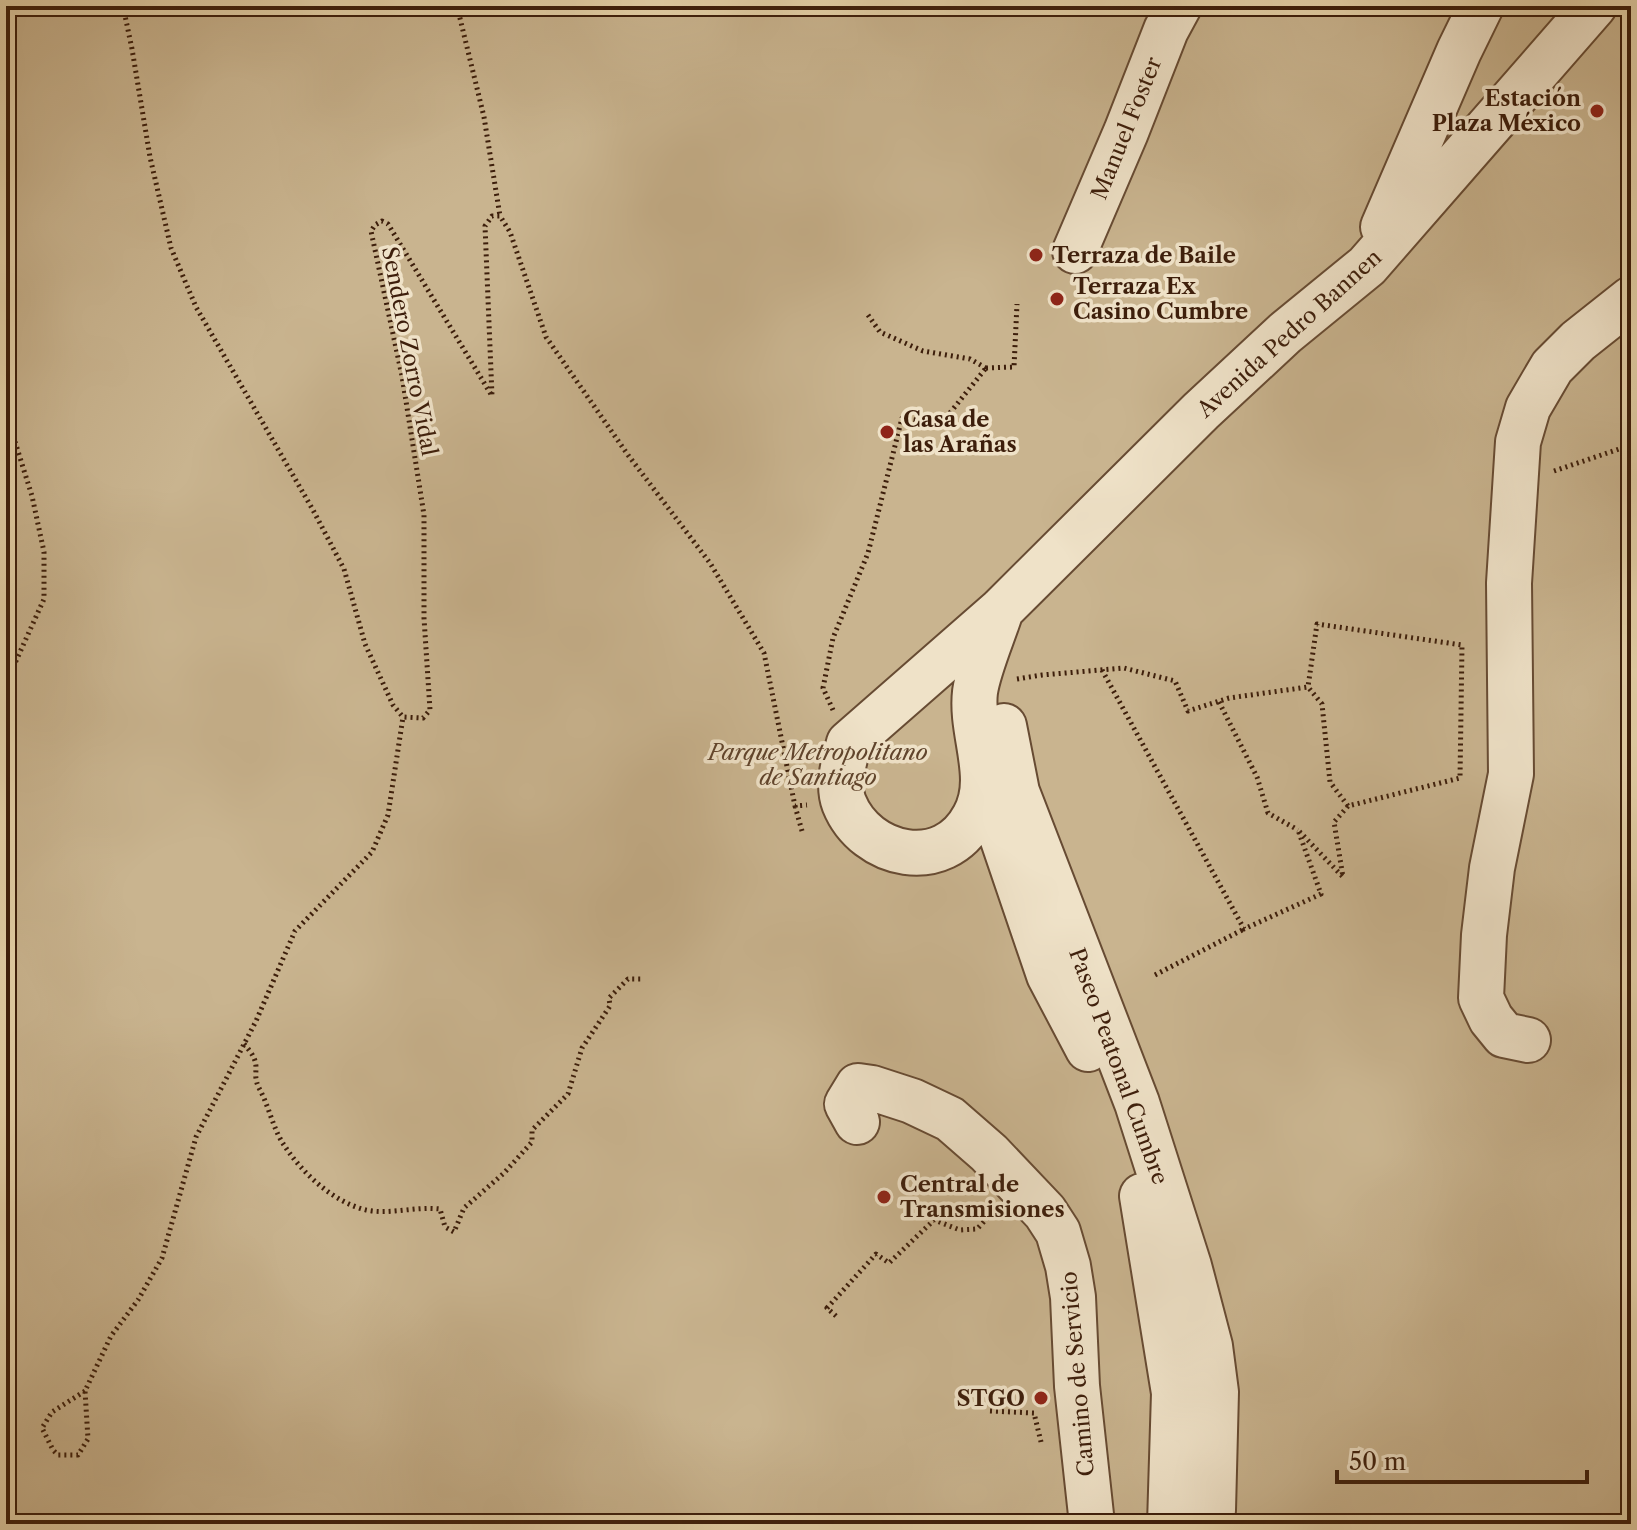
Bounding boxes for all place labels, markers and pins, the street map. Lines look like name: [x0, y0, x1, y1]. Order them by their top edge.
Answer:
place label: Estación Plaza México: [1432, 85, 1581, 137]
marker: Estación Plaza México: [1588, 102, 1606, 120]
place label: Terraza de Baile: [1052, 242, 1236, 269]
marker: Terraza de Baile: [1027, 246, 1045, 264]
place label: Terraza Ex Casino Cumbre: [1073, 273, 1248, 325]
marker: Terraza Ex Casino Cumbre: [1048, 290, 1066, 308]
place label: Casa de las Arañas: [903, 406, 1017, 458]
marker: Casa de las Arañas: [878, 423, 896, 441]
place label: Central de Transmisiones: [900, 1171, 1065, 1223]
marker: Central de Transmisiones: [875, 1188, 893, 1206]
place label: STGO: [956, 1385, 1025, 1412]
marker: STGO: [1032, 1389, 1050, 1407]

